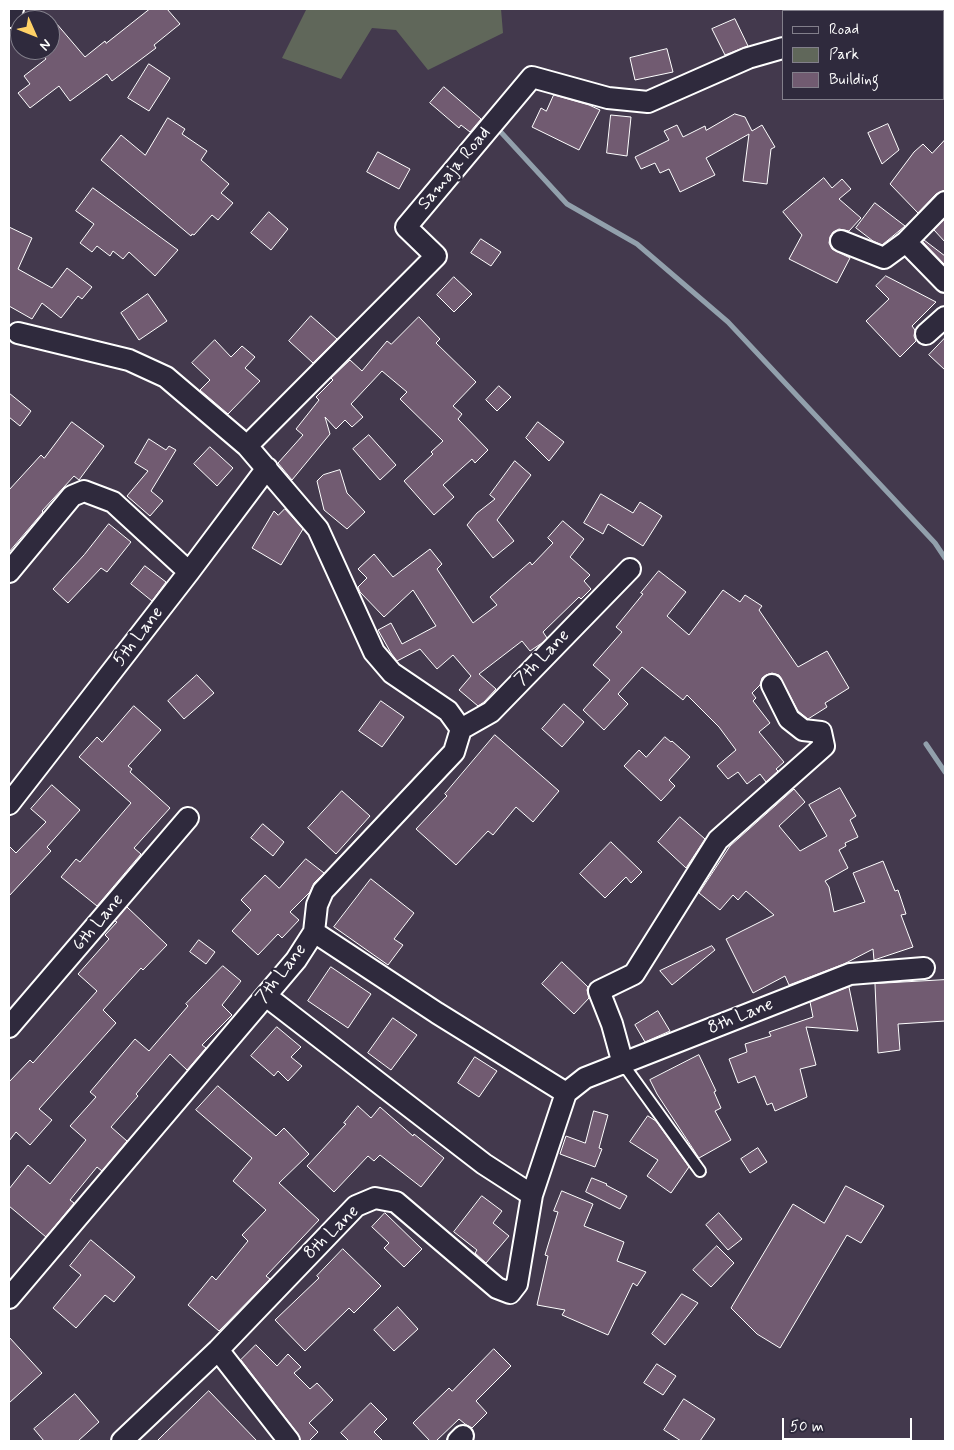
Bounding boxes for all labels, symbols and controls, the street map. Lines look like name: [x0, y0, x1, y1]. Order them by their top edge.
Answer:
north arrow: [10, 10, 60, 60]
legend: [782, 10, 944, 100]
text: Road: [829, 20, 859, 40]
text: N: [35, 35, 55, 54]
text: Park: [829, 45, 859, 65]
text: Building: [829, 70, 879, 90]
street label: Samaja Road: [414, 123, 496, 215]
street label: 5th Lane: [109, 603, 169, 671]
street label: 7th Lane: [511, 625, 575, 691]
street label: 6th Lane: [69, 890, 129, 956]
street label: 7th Lane: [252, 940, 312, 1008]
street label: 8th Lane: [705, 994, 777, 1040]
street label: 8th Lane: [300, 1201, 364, 1265]
scale bar: [784, 1408, 914, 1440]
text: 50 m: [790, 1417, 824, 1437]

